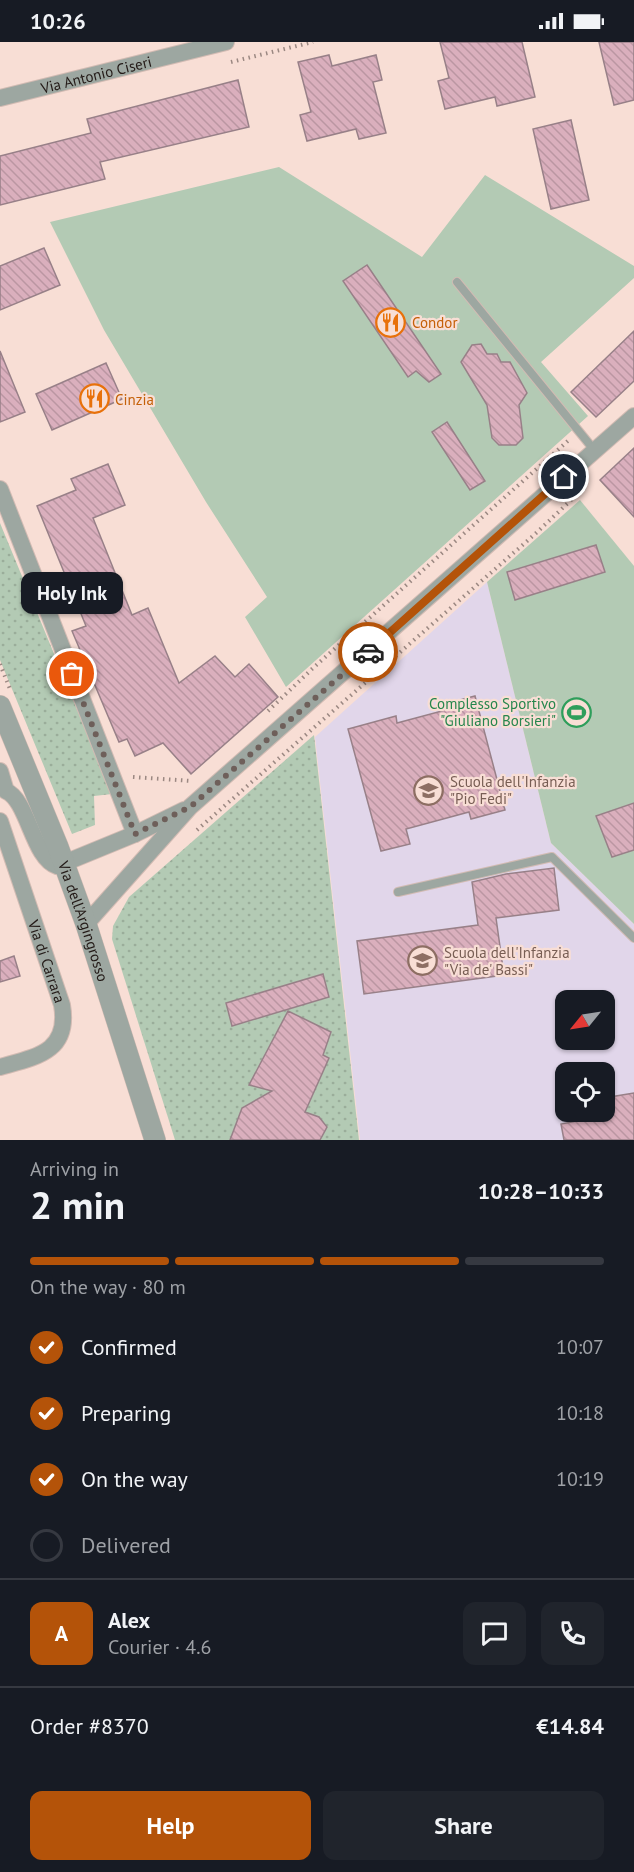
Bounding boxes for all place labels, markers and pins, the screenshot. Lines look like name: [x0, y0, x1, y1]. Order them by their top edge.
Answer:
restaurant icon: Condor: [375, 306, 407, 338]
place label: Condor: [412, 313, 458, 332]
restaurant icon: Cinzia: [78, 383, 110, 415]
place label: Cinzia: [115, 390, 154, 409]
pin: [538, 451, 589, 502]
callout: Holy Ink: [21, 572, 123, 614]
pin: [46, 648, 97, 699]
place label: Complesso Sportivo "Giuliano Borsieri": [429, 694, 556, 730]
sports icon: Complesso Sportivo "Giuliano Borsieri": [561, 696, 593, 728]
place label: Scuola dell'Infanzia "Pio Fedi": [450, 772, 576, 808]
school or university icon: Scuola dell'Infanzia "Pio Fedi": [413, 774, 445, 806]
place label: Scuola dell'Infanzia "Via de' Bassi": [444, 943, 570, 979]
school or university icon: Scuola dell'Infanzia "Via de' Bassi": [407, 945, 439, 977]

